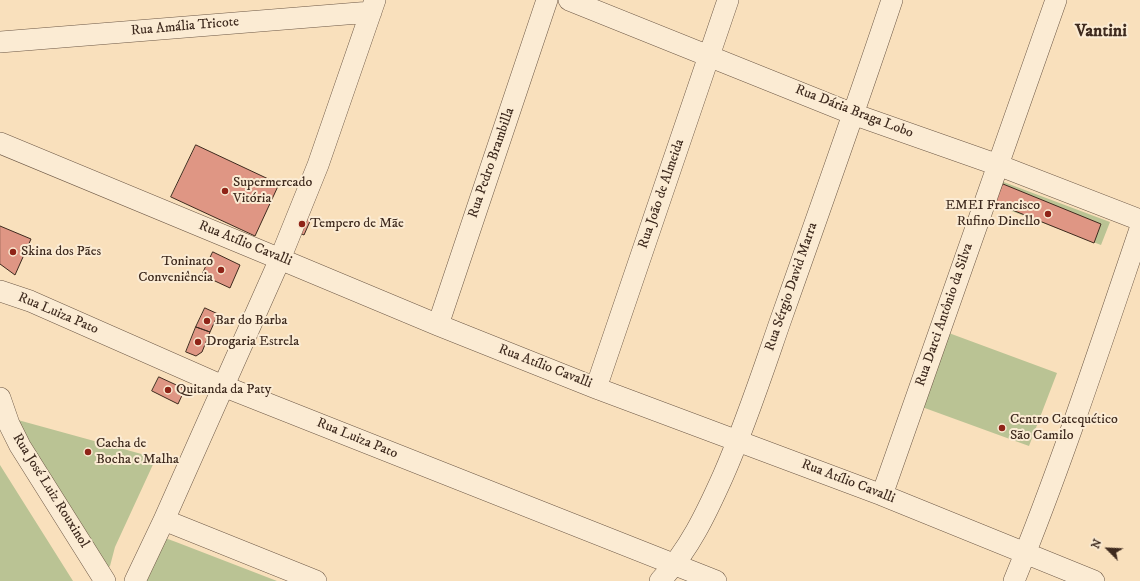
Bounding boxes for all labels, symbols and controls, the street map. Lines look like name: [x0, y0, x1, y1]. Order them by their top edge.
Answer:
street label: Rua Amália Tricote: [130, 14, 240, 40]
district label: Vantini: [1075, 21, 1127, 43]
street label: Rua Dária Braga Lobo: [793, 82, 915, 142]
street label: Rua Pedro Brambilla: [465, 106, 519, 220]
street label: Rua João de Almeida: [635, 137, 689, 251]
place label: Supermercado Vitória: [233, 175, 312, 208]
marker: Supermercado Vitória: [220, 186, 230, 196]
place label: EMEI Francisco Rufino Dinello: [945, 198, 1040, 230]
marker: EMEI Francisco Rufino Dinello: [1043, 209, 1053, 219]
place label: Tempero de Mãe: [310, 216, 404, 232]
street label: Rua Atílio Cavalli: [196, 218, 294, 270]
marker: Tempero de Mãe: [297, 219, 307, 229]
street label: Rua Sérgio David Marra: [762, 221, 822, 353]
street label: Rua Darci Antônio da Silva: [913, 241, 977, 389]
place label: Skina dos Pães: [21, 244, 101, 260]
marker: Skina dos Pães: [8, 247, 18, 257]
place label: Toninato Conveniência: [138, 254, 213, 286]
marker: Toninato Conveniência: [216, 265, 226, 275]
street label: Rua Luiza Pato: [15, 289, 101, 339]
place label: Bar do Barba: [215, 313, 287, 329]
marker: Bar do Barba: [202, 316, 212, 326]
place label: Drogaria Estrela: [206, 334, 299, 350]
marker: Drogaria Estrela: [193, 337, 203, 347]
street label: Rua Atílio Cavalli: [496, 341, 594, 393]
place label: Quitanda da Paty: [176, 382, 271, 398]
marker: Quitanda da Paty: [163, 385, 173, 395]
place label: Centro Catequético São Camilo: [1010, 412, 1118, 444]
street label: Rua Luiza Pato: [314, 415, 400, 463]
marker: Centro Catequético São Camilo: [997, 423, 1007, 433]
street label: Rua José Luiz Rouxinol: [8, 431, 92, 551]
place label: Cacha de Bocha e Malha: [96, 436, 179, 468]
marker: Cacha de Bocha e Malha: [83, 447, 93, 457]
street label: Rua Atílio Cavalli: [799, 456, 897, 508]
north arrow: [1088, 529, 1128, 569]
text: N: [1089, 537, 1105, 551]

